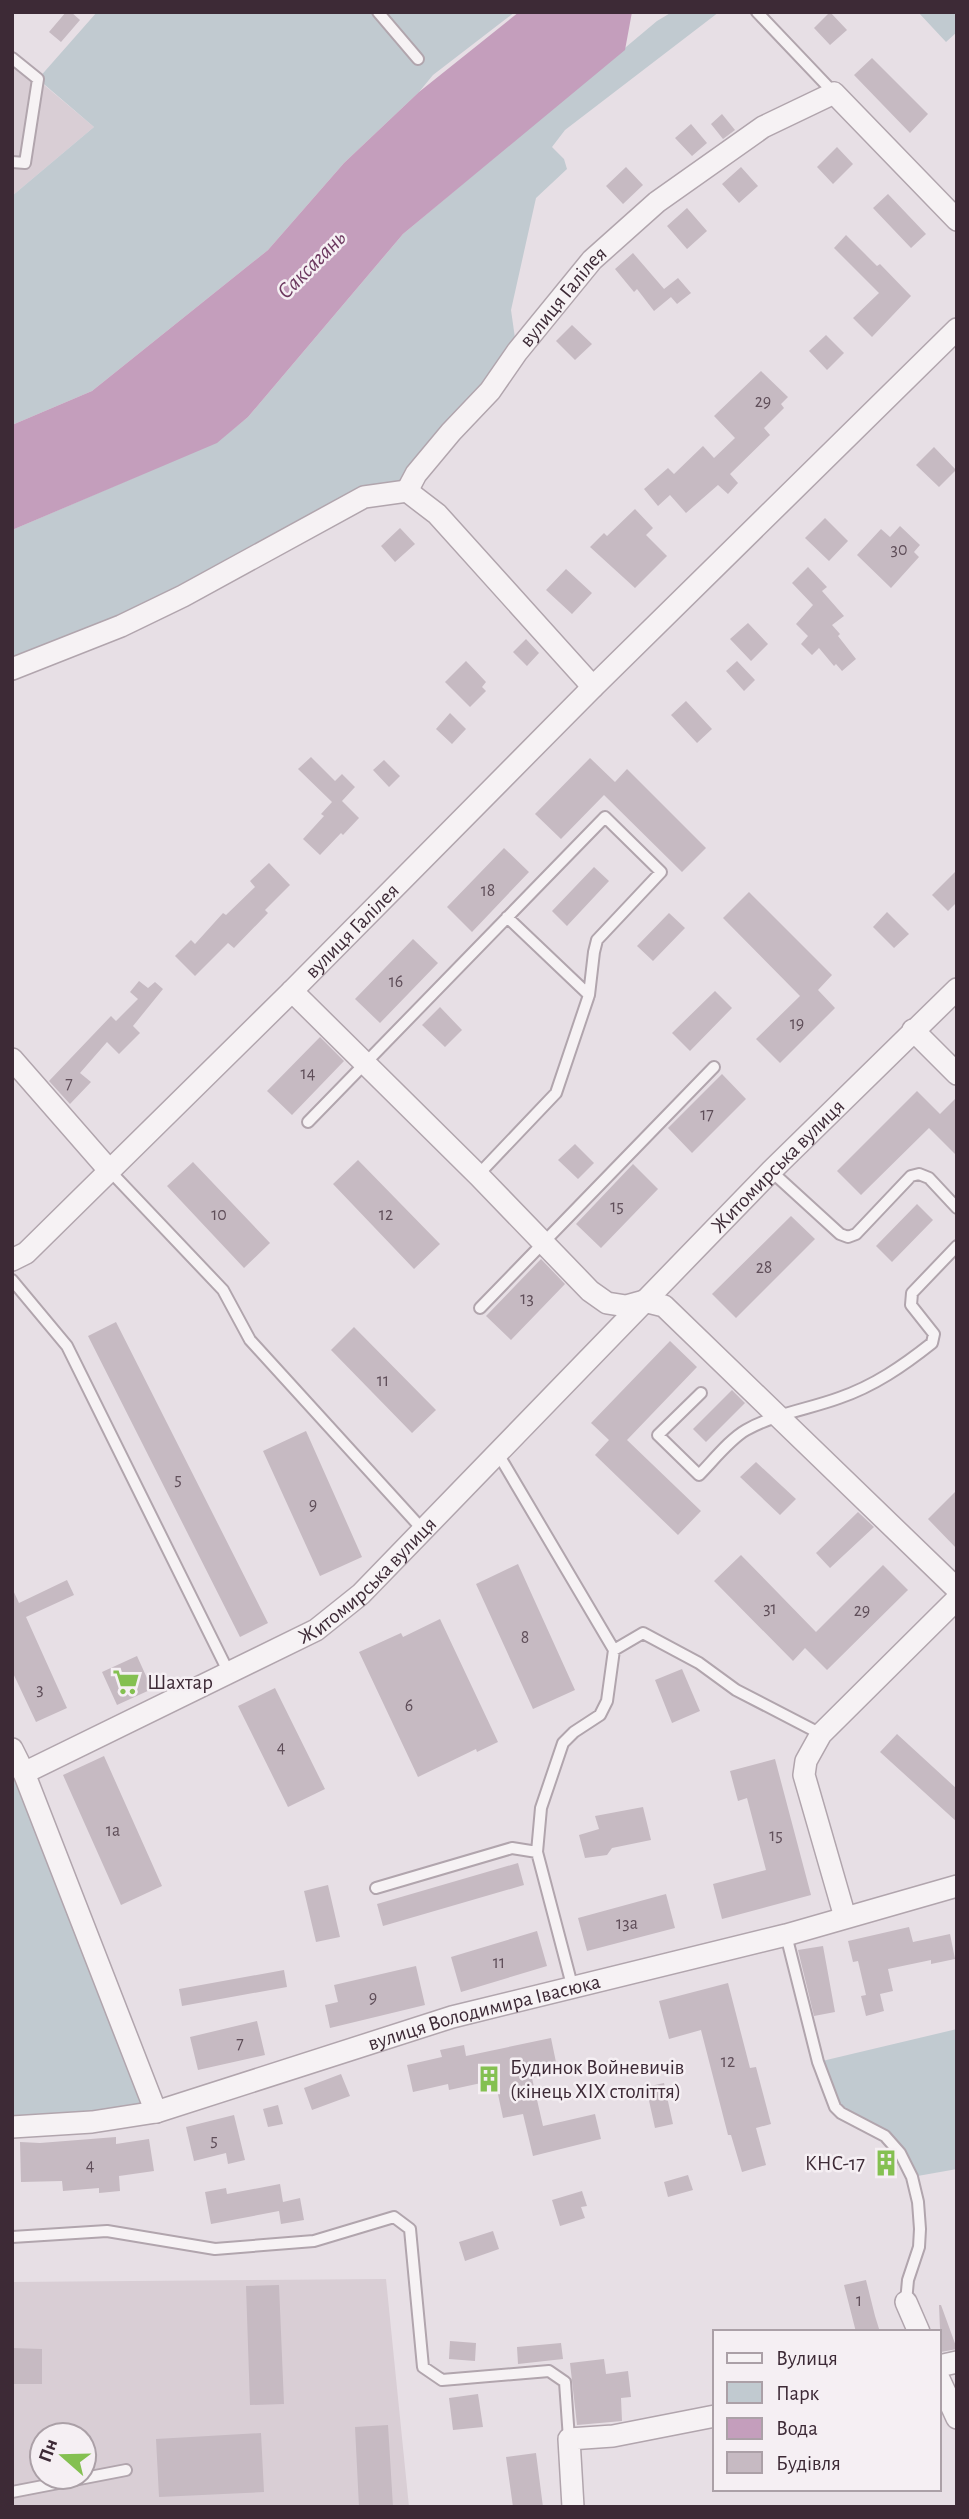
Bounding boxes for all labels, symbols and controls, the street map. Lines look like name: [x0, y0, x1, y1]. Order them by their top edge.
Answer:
water label: Саксагань: [273, 226, 351, 304]
street label: вулиця Галілея: [516, 242, 611, 351]
house number: 29: [755, 393, 771, 411]
house number: 30: [891, 541, 907, 559]
street label: вулиця Галілея: [301, 880, 403, 982]
house number: 18: [481, 882, 495, 900]
house number: 16: [389, 973, 403, 991]
house number: 19: [790, 1015, 804, 1033]
house number: 14: [301, 1065, 316, 1083]
house number: 7: [65, 1075, 73, 1093]
street label: Житомирська вулиця: [707, 1095, 849, 1237]
house number: 17: [700, 1106, 714, 1124]
house number: 15: [610, 1198, 624, 1216]
house number: 10: [211, 1206, 227, 1224]
house number: 12: [379, 1206, 393, 1224]
house number: 28: [756, 1259, 772, 1277]
house number: 13: [520, 1290, 534, 1308]
house number: 11: [377, 1372, 389, 1390]
house number: 5: [174, 1471, 182, 1489]
house number: 9: [309, 1496, 317, 1514]
street label: Житомирська вулиця: [295, 1513, 441, 1648]
house number: 31: [763, 1600, 777, 1618]
house number: 29: [854, 1602, 870, 1620]
house number: 8: [521, 1629, 529, 1647]
supermarket icon: Шахтар: [111, 1667, 141, 1697]
place label: Шахтар: [147, 1672, 213, 1693]
house number: 3: [36, 1681, 44, 1699]
house number: 6: [405, 1697, 413, 1715]
house number: 4: [277, 1739, 286, 1757]
house number: 1а: [106, 1822, 120, 1840]
house number: 15: [769, 1827, 783, 1845]
house number: 13а: [616, 1915, 638, 1933]
house number: 11: [493, 1954, 505, 1972]
street label: вулиця Володимира Івасюка: [365, 1971, 603, 2054]
house number: 9: [369, 1989, 377, 2007]
house number: 7: [236, 2035, 244, 2053]
house number: 12: [721, 2053, 735, 2071]
place label: Будинок Войневичів (кінець ХІХ століття): [510, 2057, 684, 2102]
building icon: Будинок Войневичів (кінець ХІХ століття): [474, 2064, 504, 2094]
house number: 5: [210, 2132, 218, 2150]
building icon: КНС-17: [871, 2148, 901, 2178]
place label: КНС-17: [805, 2153, 865, 2174]
house number: 4: [86, 2157, 95, 2175]
house number: 1: [856, 2292, 862, 2310]
legend: [713, 2330, 941, 2491]
text: Вулиця: [776, 2348, 838, 2369]
text: Парк: [776, 2383, 820, 2404]
text: Вода: [776, 2418, 818, 2439]
north arrow: [28, 2421, 98, 2491]
text: Пн: [36, 2437, 61, 2465]
text: Будівля: [776, 2453, 841, 2474]

